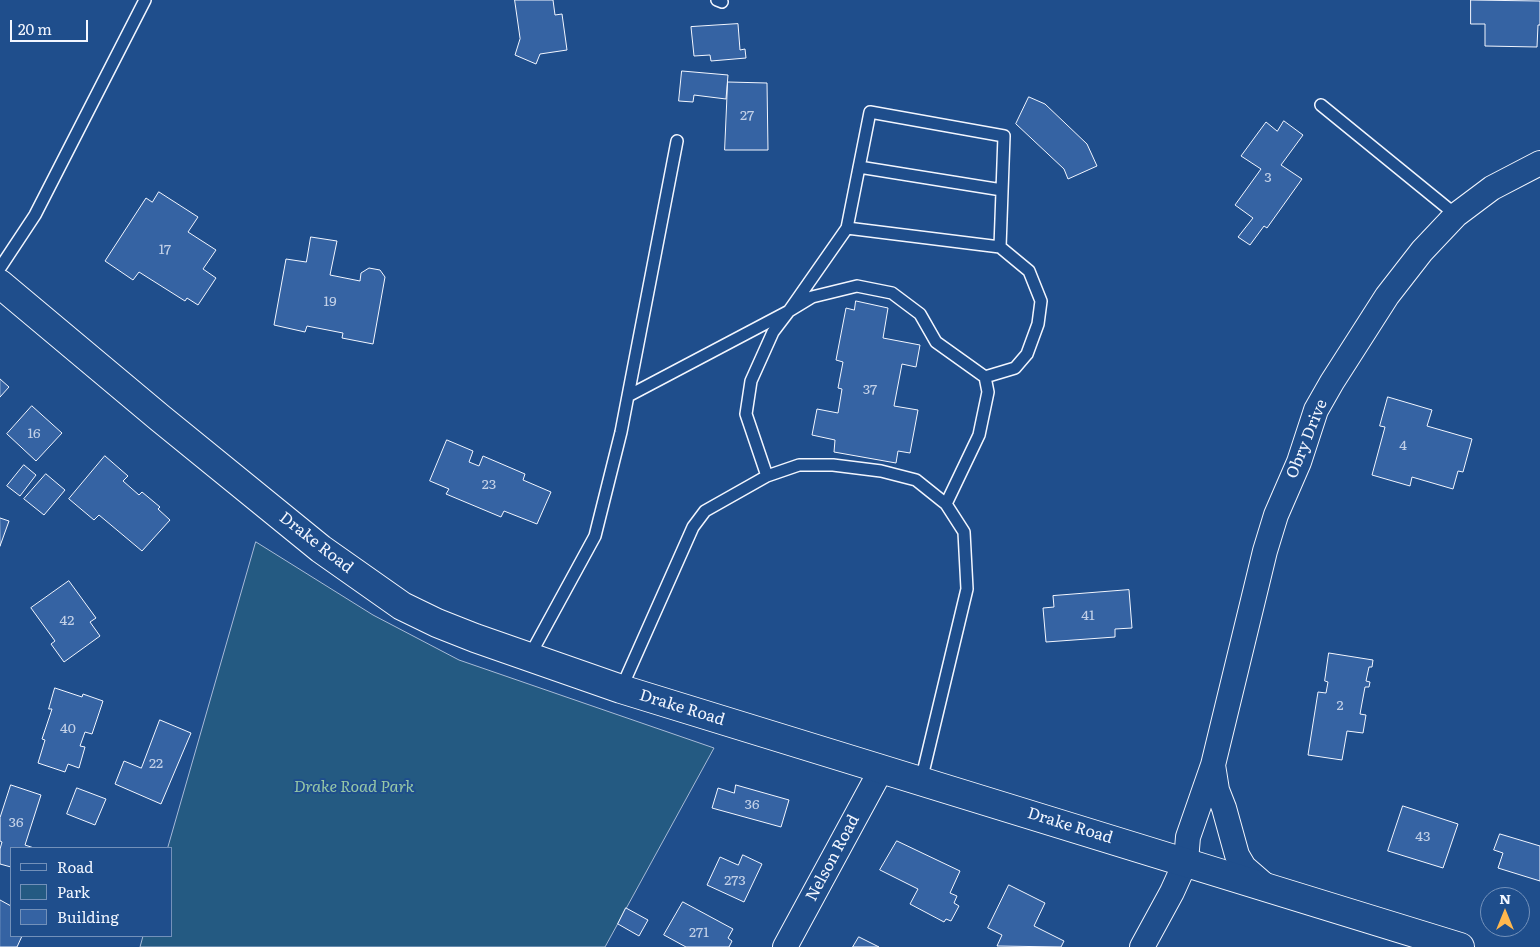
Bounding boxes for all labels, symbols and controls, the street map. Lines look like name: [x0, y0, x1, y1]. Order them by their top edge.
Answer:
scale bar: [12, 10, 90, 42]
text: 20 m: [18, 17, 52, 40]
house number: 27: [740, 108, 754, 124]
house number: 3: [1264, 170, 1272, 186]
house number: 17: [159, 242, 171, 258]
house number: 19: [323, 294, 337, 310]
house number: 37: [863, 382, 877, 398]
street label: Obry Drive: [1282, 397, 1332, 481]
house number: 16: [27, 426, 41, 442]
house number: 4: [1399, 438, 1407, 454]
house number: 23: [482, 477, 496, 493]
street label: Drake Road: [275, 508, 357, 578]
house number: 41: [1081, 608, 1095, 624]
house number: 42: [60, 613, 74, 629]
street label: Drake Road: [637, 686, 727, 730]
house number: 2: [1336, 698, 1344, 714]
house number: 40: [60, 721, 76, 737]
house number: 22: [149, 756, 163, 772]
park label: Drake Road Park: [294, 777, 414, 797]
house number: 36: [744, 797, 760, 813]
street label: Drake Road: [1025, 804, 1115, 848]
street label: Nelson Road: [802, 812, 864, 904]
house number: 36: [8, 815, 24, 831]
house number: 43: [1415, 829, 1431, 845]
legend: [10, 847, 172, 937]
text: Road: [57, 855, 93, 878]
house number: 273: [724, 873, 746, 889]
text: Park: [57, 880, 90, 903]
north arrow: [1480, 887, 1530, 937]
text: N: [1499, 888, 1511, 908]
text: Building: [57, 905, 119, 928]
house number: 271: [689, 925, 709, 941]

